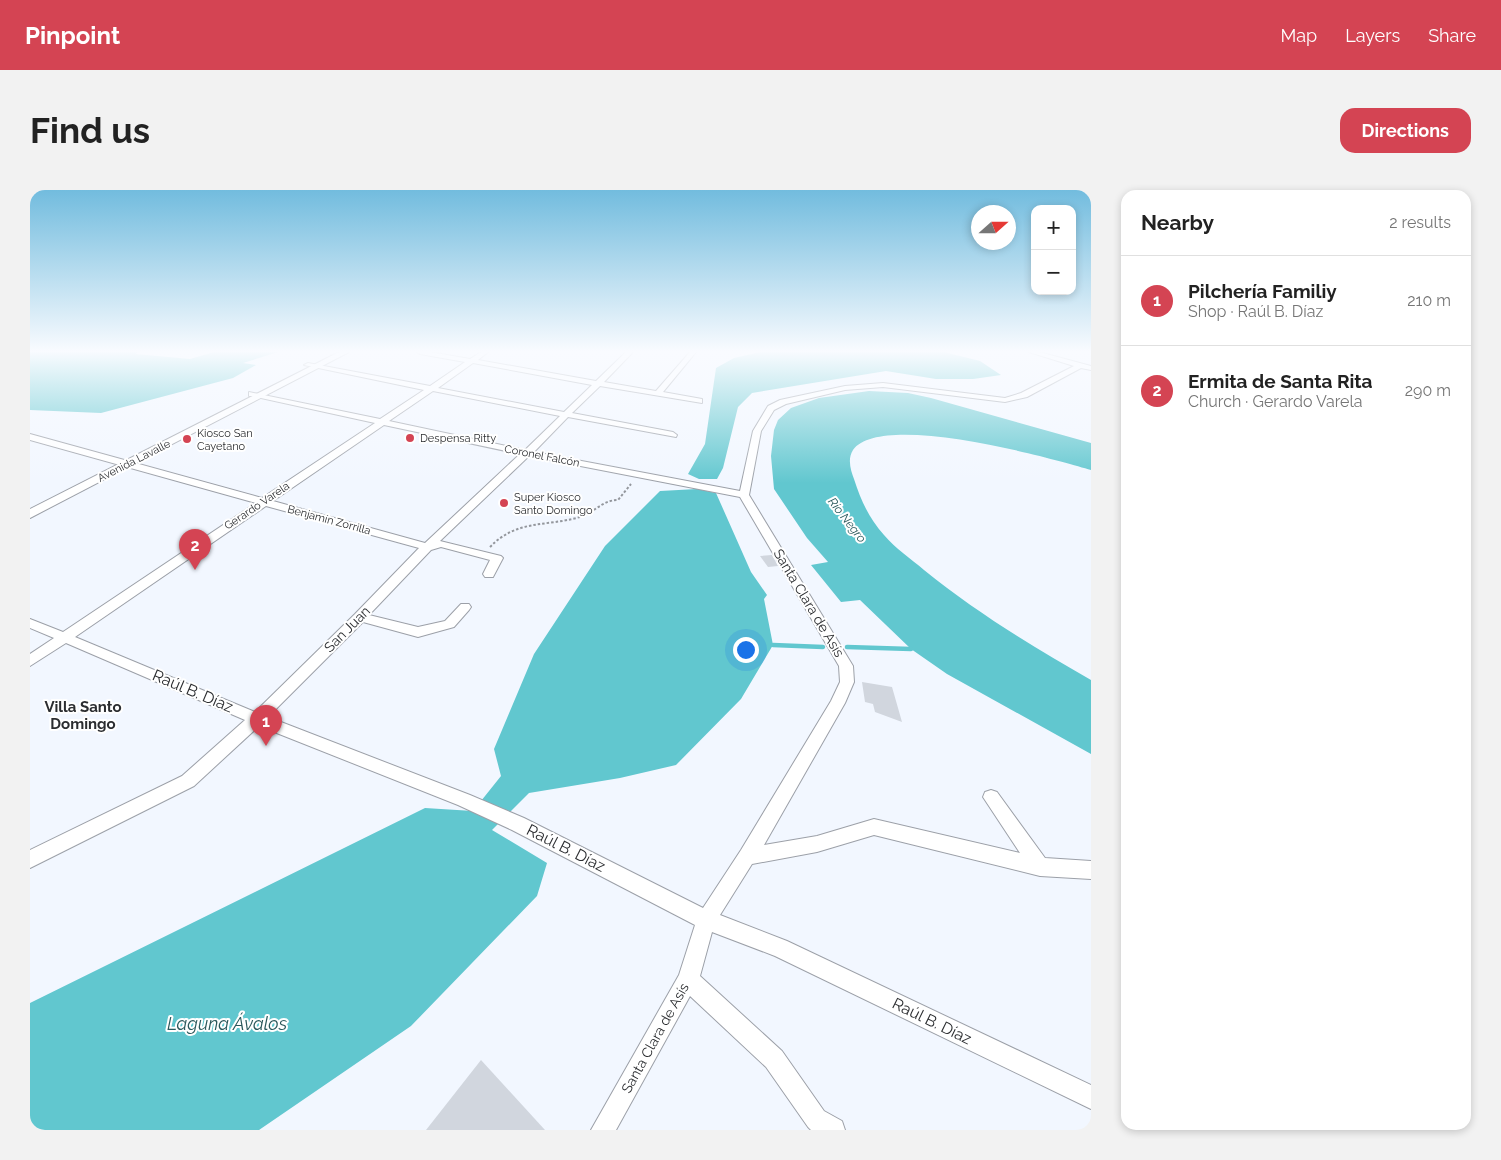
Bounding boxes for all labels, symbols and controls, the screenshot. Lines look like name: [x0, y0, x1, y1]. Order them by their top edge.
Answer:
text: Pinpoint: [25, 21, 120, 50]
text: Map: [1281, 25, 1317, 46]
text: Layers: [1345, 25, 1400, 46]
text: Share: [1428, 25, 1476, 46]
button: Directions: [1340, 108, 1471, 153]
text: Find us: [30, 110, 150, 151]
north arrow: [971, 205, 1016, 250]
map controls: [1031, 205, 1076, 295]
button: +: [1031, 205, 1076, 250]
text: Nearby: [1141, 210, 1214, 235]
text: 2 results: [1389, 213, 1451, 232]
button: −: [1031, 250, 1076, 295]
text: Pilchería Familiy: [1188, 280, 1337, 302]
text: 1: [1153, 291, 1161, 310]
text: 210 m: [1407, 291, 1451, 310]
text: Shop · Raúl B. Díaz: [1188, 302, 1323, 321]
text: Ermita de Santa Rita: [1188, 370, 1373, 392]
text: 2: [1152, 381, 1162, 400]
text: 290 m: [1405, 381, 1451, 400]
text: Church · Gerardo Varela: [1188, 392, 1363, 411]
place label: Kiosco San Cayetano: [197, 427, 253, 453]
marker: Despensa Ritty: [404, 432, 416, 444]
place label: Despensa Ritty: [420, 432, 496, 445]
marker: Kiosco San Cayetano: [181, 433, 193, 445]
street label: Avenida Lavalle: [95, 437, 173, 485]
street label: Coronel Falcón: [503, 442, 581, 470]
street label: Gerardo Varela: [222, 479, 292, 533]
place label: Super Kiosco Santo Domingo: [514, 491, 593, 517]
water label: Río Negro: [825, 495, 869, 545]
marker: Super Kiosco Santo Domingo: [498, 497, 510, 509]
street label: Benjamín Zorrilla: [286, 503, 372, 537]
pin: 2: [179, 529, 211, 570]
street label: Santa Clara de Asís: [770, 546, 848, 660]
street label: San Juan: [321, 603, 373, 655]
your location: [733, 637, 759, 663]
street label: Raúl B. Díaz: [150, 665, 236, 717]
district label: Villa Santo Domingo: [44, 698, 122, 733]
pin: 1: [250, 705, 282, 746]
street label: Raúl B. Díaz: [523, 820, 609, 876]
street label: Santa Clara de Asís: [618, 980, 692, 1096]
street label: Raúl B. Díaz: [889, 994, 975, 1048]
water label: Laguna Ávalos: [167, 1012, 288, 1034]

